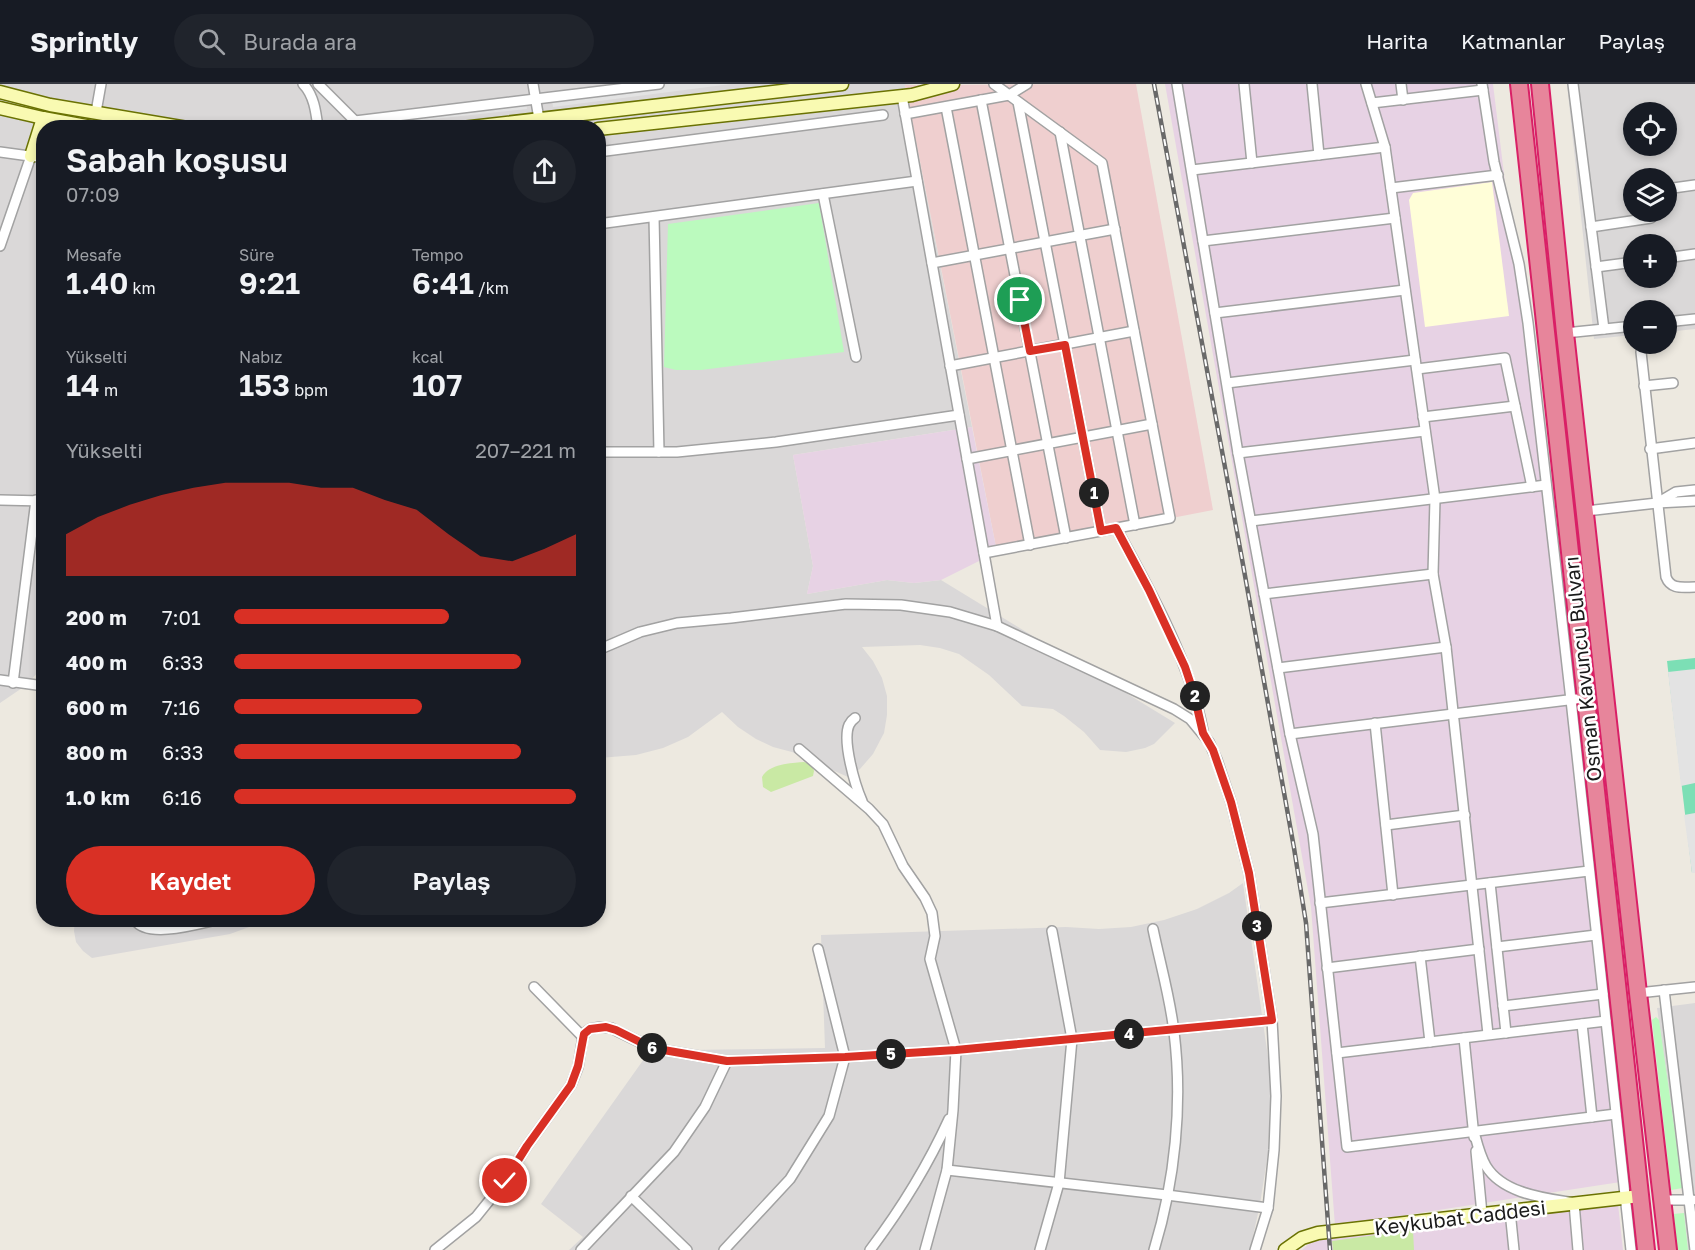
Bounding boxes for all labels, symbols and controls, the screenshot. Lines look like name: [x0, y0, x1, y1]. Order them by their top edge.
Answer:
search box: [174, 14, 594, 68]
text: Sprintly: [30, 25, 138, 58]
icon: search: [195, 25, 228, 58]
text: Burada ara: [243, 28, 357, 55]
text: Harita: [1366, 28, 1428, 54]
text: Katmanlar: [1461, 28, 1566, 54]
text: Paylaş: [1599, 28, 1665, 54]
map controls: [1623, 102, 1677, 354]
button: locate: [1623, 102, 1677, 156]
text: Sabah koşusu: [66, 140, 288, 179]
button: share: [513, 140, 576, 203]
button: layers: [1623, 168, 1677, 222]
text: 07:09: [66, 182, 120, 206]
button: +: [1623, 234, 1677, 288]
text: Mesafe: [66, 245, 122, 265]
text: Süre: [239, 245, 274, 265]
text: Tempo: [412, 245, 463, 265]
text: 1.40: [66, 265, 128, 301]
text: 9:21: [239, 265, 300, 301]
text: 6:41: [412, 265, 474, 301]
pin: [994, 274, 1045, 325]
text: km: [128, 278, 156, 298]
text: /km: [474, 278, 509, 298]
icon: arrive: [1003, 283, 1036, 316]
button: −: [1623, 300, 1677, 354]
text: Yükselti: [66, 347, 127, 367]
text: Nabız: [239, 347, 283, 367]
text: kcal: [412, 347, 444, 367]
text: 14: [66, 367, 100, 403]
text: 153: [239, 367, 290, 403]
text: 107: [412, 367, 463, 403]
text: m: [100, 380, 118, 400]
text: bpm: [290, 380, 328, 400]
text: Yükselti: [66, 438, 143, 462]
text: 207–221 m: [475, 438, 576, 462]
pin: 1: [1079, 478, 1109, 508]
text: 1: [1090, 483, 1098, 503]
street label: Osman Kavuncu Bulvarı: [1558, 555, 1606, 783]
text: 200 m: [66, 605, 127, 629]
text: 7:01: [162, 605, 201, 629]
text: 400 m: [66, 650, 127, 674]
text: 6:33: [162, 650, 204, 674]
pin: 2: [1180, 681, 1210, 711]
text: 2: [1190, 686, 1200, 706]
text: 600 m: [66, 695, 127, 719]
text: 7:16: [162, 695, 200, 719]
text: 800 m: [66, 740, 127, 764]
text: 6:33: [162, 740, 204, 764]
text: 1.0 km: [66, 785, 130, 809]
text: 6:16: [162, 785, 202, 809]
button: Kaydet: [66, 846, 315, 915]
button: Paylaş: [327, 846, 576, 915]
pin: 3: [1242, 911, 1272, 941]
text: 3: [1252, 916, 1262, 936]
pin: 4: [1114, 1019, 1144, 1049]
text: 4: [1124, 1024, 1134, 1044]
pin: 6: [637, 1033, 667, 1063]
text: 6: [647, 1038, 657, 1058]
pin: 5: [876, 1039, 906, 1069]
text: 5: [886, 1044, 896, 1064]
pin: [479, 1155, 530, 1206]
icon: check: [488, 1164, 521, 1197]
street label: Keykubat Caddesi: [1373, 1195, 1547, 1239]

